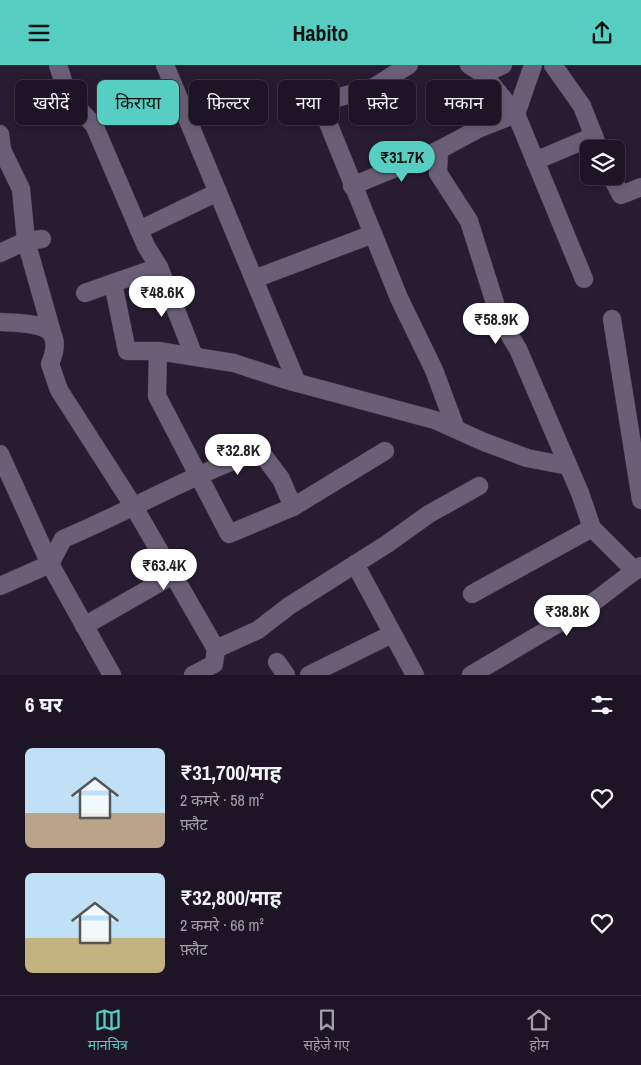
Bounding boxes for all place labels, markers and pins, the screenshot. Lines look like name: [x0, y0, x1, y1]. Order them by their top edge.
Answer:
pin: ₹31.7K: [361, 141, 443, 183]
pin: ₹48.6K: [121, 275, 203, 318]
pin: ₹58.9K: [455, 303, 537, 345]
pin: ₹32.8K: [197, 433, 279, 476]
pin: ₹63.4K: [123, 549, 205, 591]
pin: ₹38.8K: [526, 595, 608, 637]

